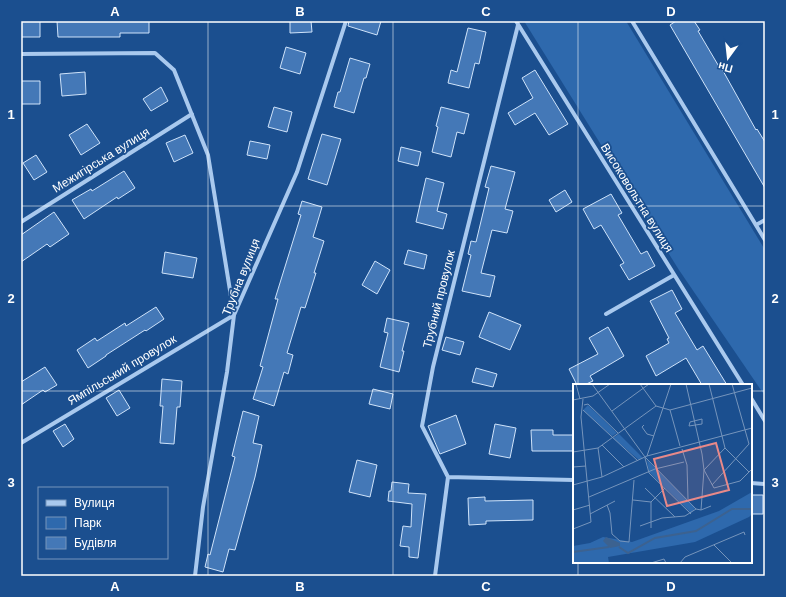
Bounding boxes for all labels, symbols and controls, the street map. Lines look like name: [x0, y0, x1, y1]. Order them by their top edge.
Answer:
text: A: [110, 4, 120, 19]
text: B: [295, 4, 305, 19]
text: C: [481, 4, 491, 19]
text: D: [666, 4, 676, 19]
north arrow: [708, 38, 748, 78]
text: Пн: [717, 60, 734, 75]
text: 1: [7, 107, 15, 122]
text: 1: [771, 107, 779, 122]
street label: Межигірська вулиця: [50, 124, 152, 196]
street label: Високовольтна вулиця: [598, 141, 676, 255]
street label: Трубна вулиця: [219, 236, 263, 318]
street label: Трубний провулок: [420, 248, 458, 349]
text: 2: [7, 291, 15, 306]
text: 2: [771, 291, 779, 306]
street label: Ямпільський провулок: [65, 332, 180, 408]
inset map: [573, 384, 752, 563]
text: 3: [7, 475, 15, 490]
text: 3: [771, 475, 779, 490]
legend: [38, 487, 168, 559]
text: Вулиця: [74, 496, 115, 510]
text: Парк: [74, 516, 102, 530]
text: Будівля: [74, 536, 116, 550]
text: A: [110, 579, 120, 594]
text: B: [295, 579, 305, 594]
text: C: [481, 579, 491, 594]
text: D: [666, 579, 676, 594]

